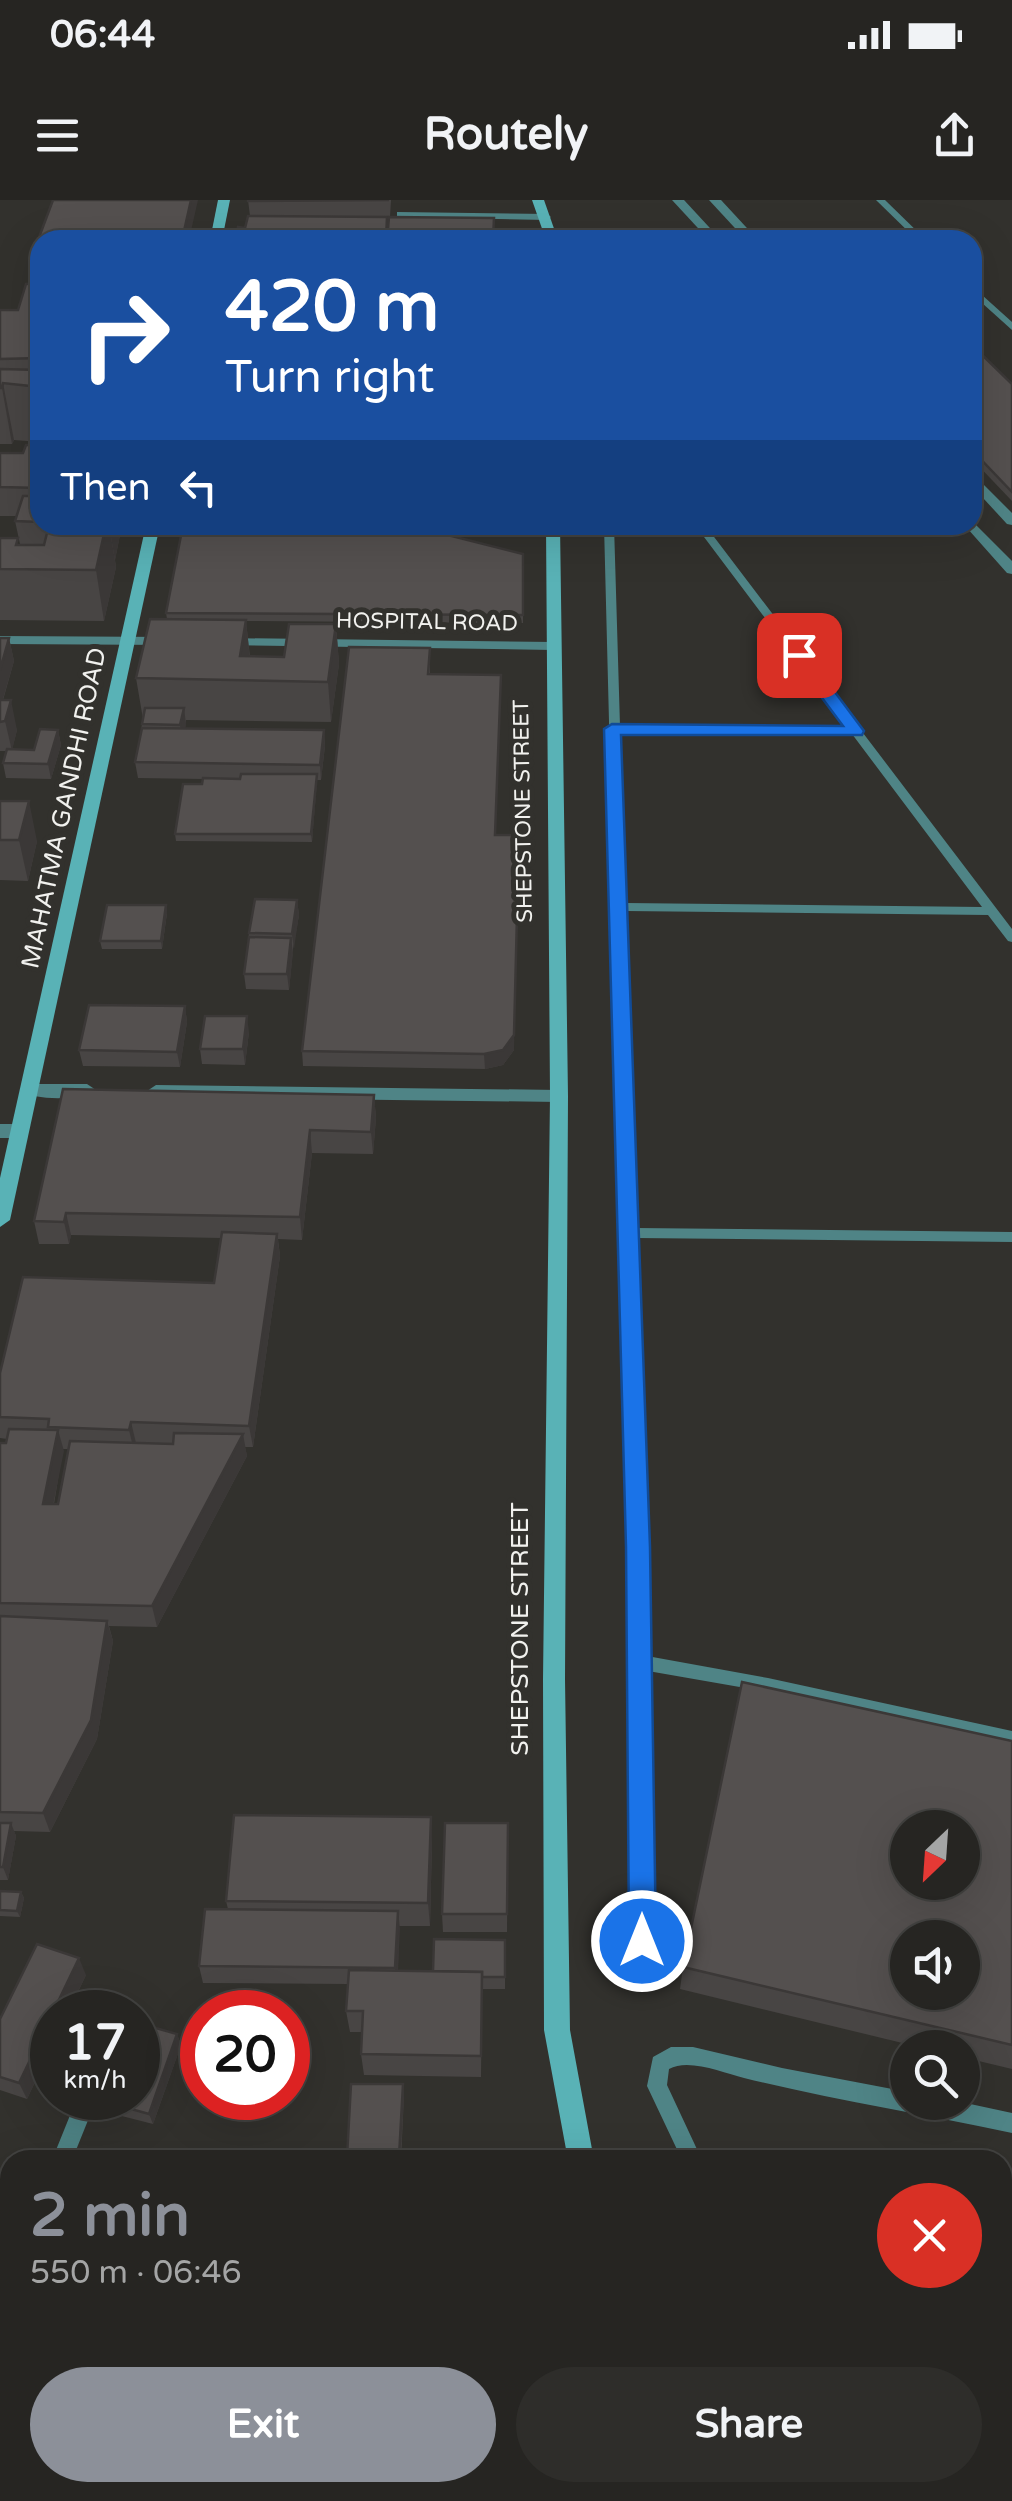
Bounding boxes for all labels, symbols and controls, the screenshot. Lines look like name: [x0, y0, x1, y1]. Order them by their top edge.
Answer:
text: 06:44: [50, 12, 155, 58]
icon: menu: [30, 108, 85, 163]
text: Routely: [424, 108, 588, 162]
icon: share: [927, 108, 982, 163]
text: 420 m: [225, 266, 439, 350]
icon: right: [60, 270, 190, 400]
text: Turn right: [225, 351, 434, 405]
icon: left: [171, 460, 226, 515]
text: Then: [60, 465, 151, 511]
street label: HOSPITAL ROAD: [336, 607, 518, 637]
pin: [757, 613, 842, 698]
icon: arrive: [772, 628, 827, 683]
street label: MAHATMA GANDHI ROAD: [15, 645, 113, 971]
street label: SHEPSTONE STREET: [508, 699, 538, 923]
street label: SHEPSTONE STREET: [505, 1502, 535, 1756]
north arrow: [890, 1810, 980, 1900]
map controls: [890, 1810, 980, 2120]
position arrow: [590, 1889, 694, 1993]
button: sound: [890, 1920, 980, 2010]
speed limit sign: 20: [180, 1990, 310, 2120]
text: 17: [64, 2013, 126, 2073]
button: search: [890, 2030, 980, 2120]
text: km/h: [64, 2065, 126, 2095]
text: 2 min: [30, 2180, 190, 2252]
button: close: [877, 2183, 982, 2288]
text: 550 m · 06:46: [30, 2254, 242, 2292]
button: Exit: [30, 2367, 496, 2482]
button: Share: [516, 2367, 982, 2482]

